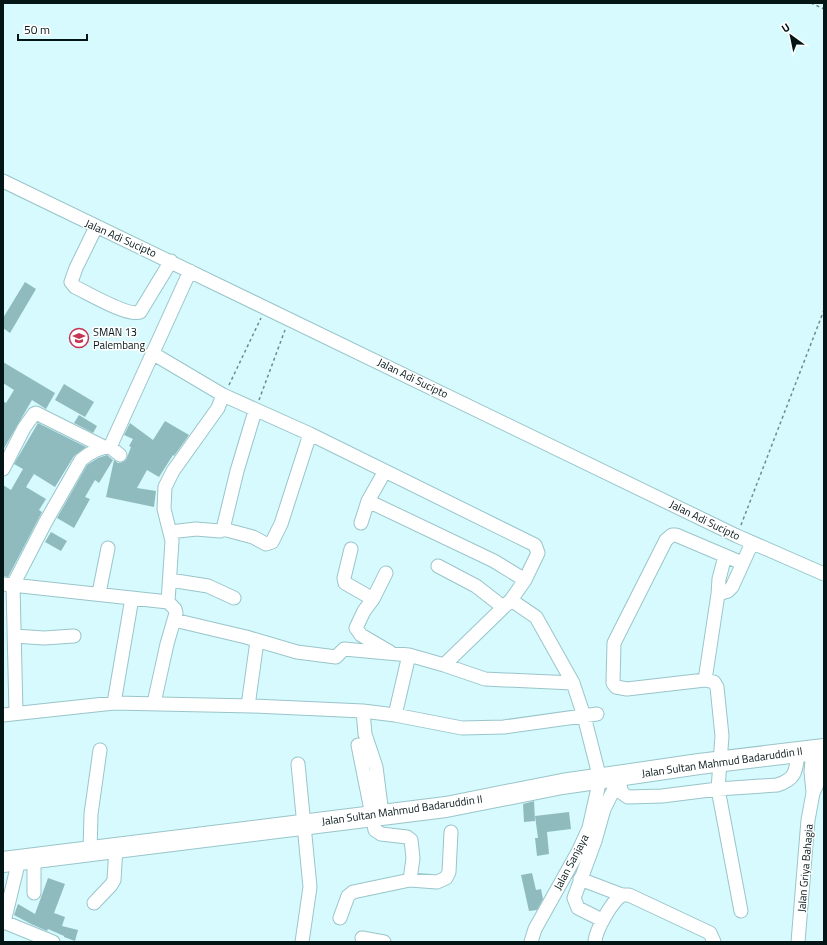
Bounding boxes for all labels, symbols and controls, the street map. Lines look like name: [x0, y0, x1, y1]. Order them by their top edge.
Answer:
scale bar: [18, 16, 87, 42]
north arrow: [771, 16, 811, 56]
text: U: [778, 19, 793, 36]
text: 50 m: [24, 20, 50, 39]
street label: Jalan Adi Sucipto: [83, 215, 159, 261]
place label: SMAN 13 Palembang: [93, 324, 145, 353]
school or university icon: SMAN 13 Palembang: [68, 327, 90, 349]
street label: Jalan Adi Sucipto: [375, 354, 451, 402]
street label: Jalan Adi Sucipto: [667, 496, 743, 544]
street label: Jalan Sultan Mahmud Badaruddin II: [641, 743, 803, 781]
street label: Jalan Sultan Mahmud Badaruddin II: [321, 791, 483, 829]
street label: Jalan Griya Bahagia: [793, 823, 817, 913]
street label: Jalan Sanjaya: [550, 831, 593, 893]

